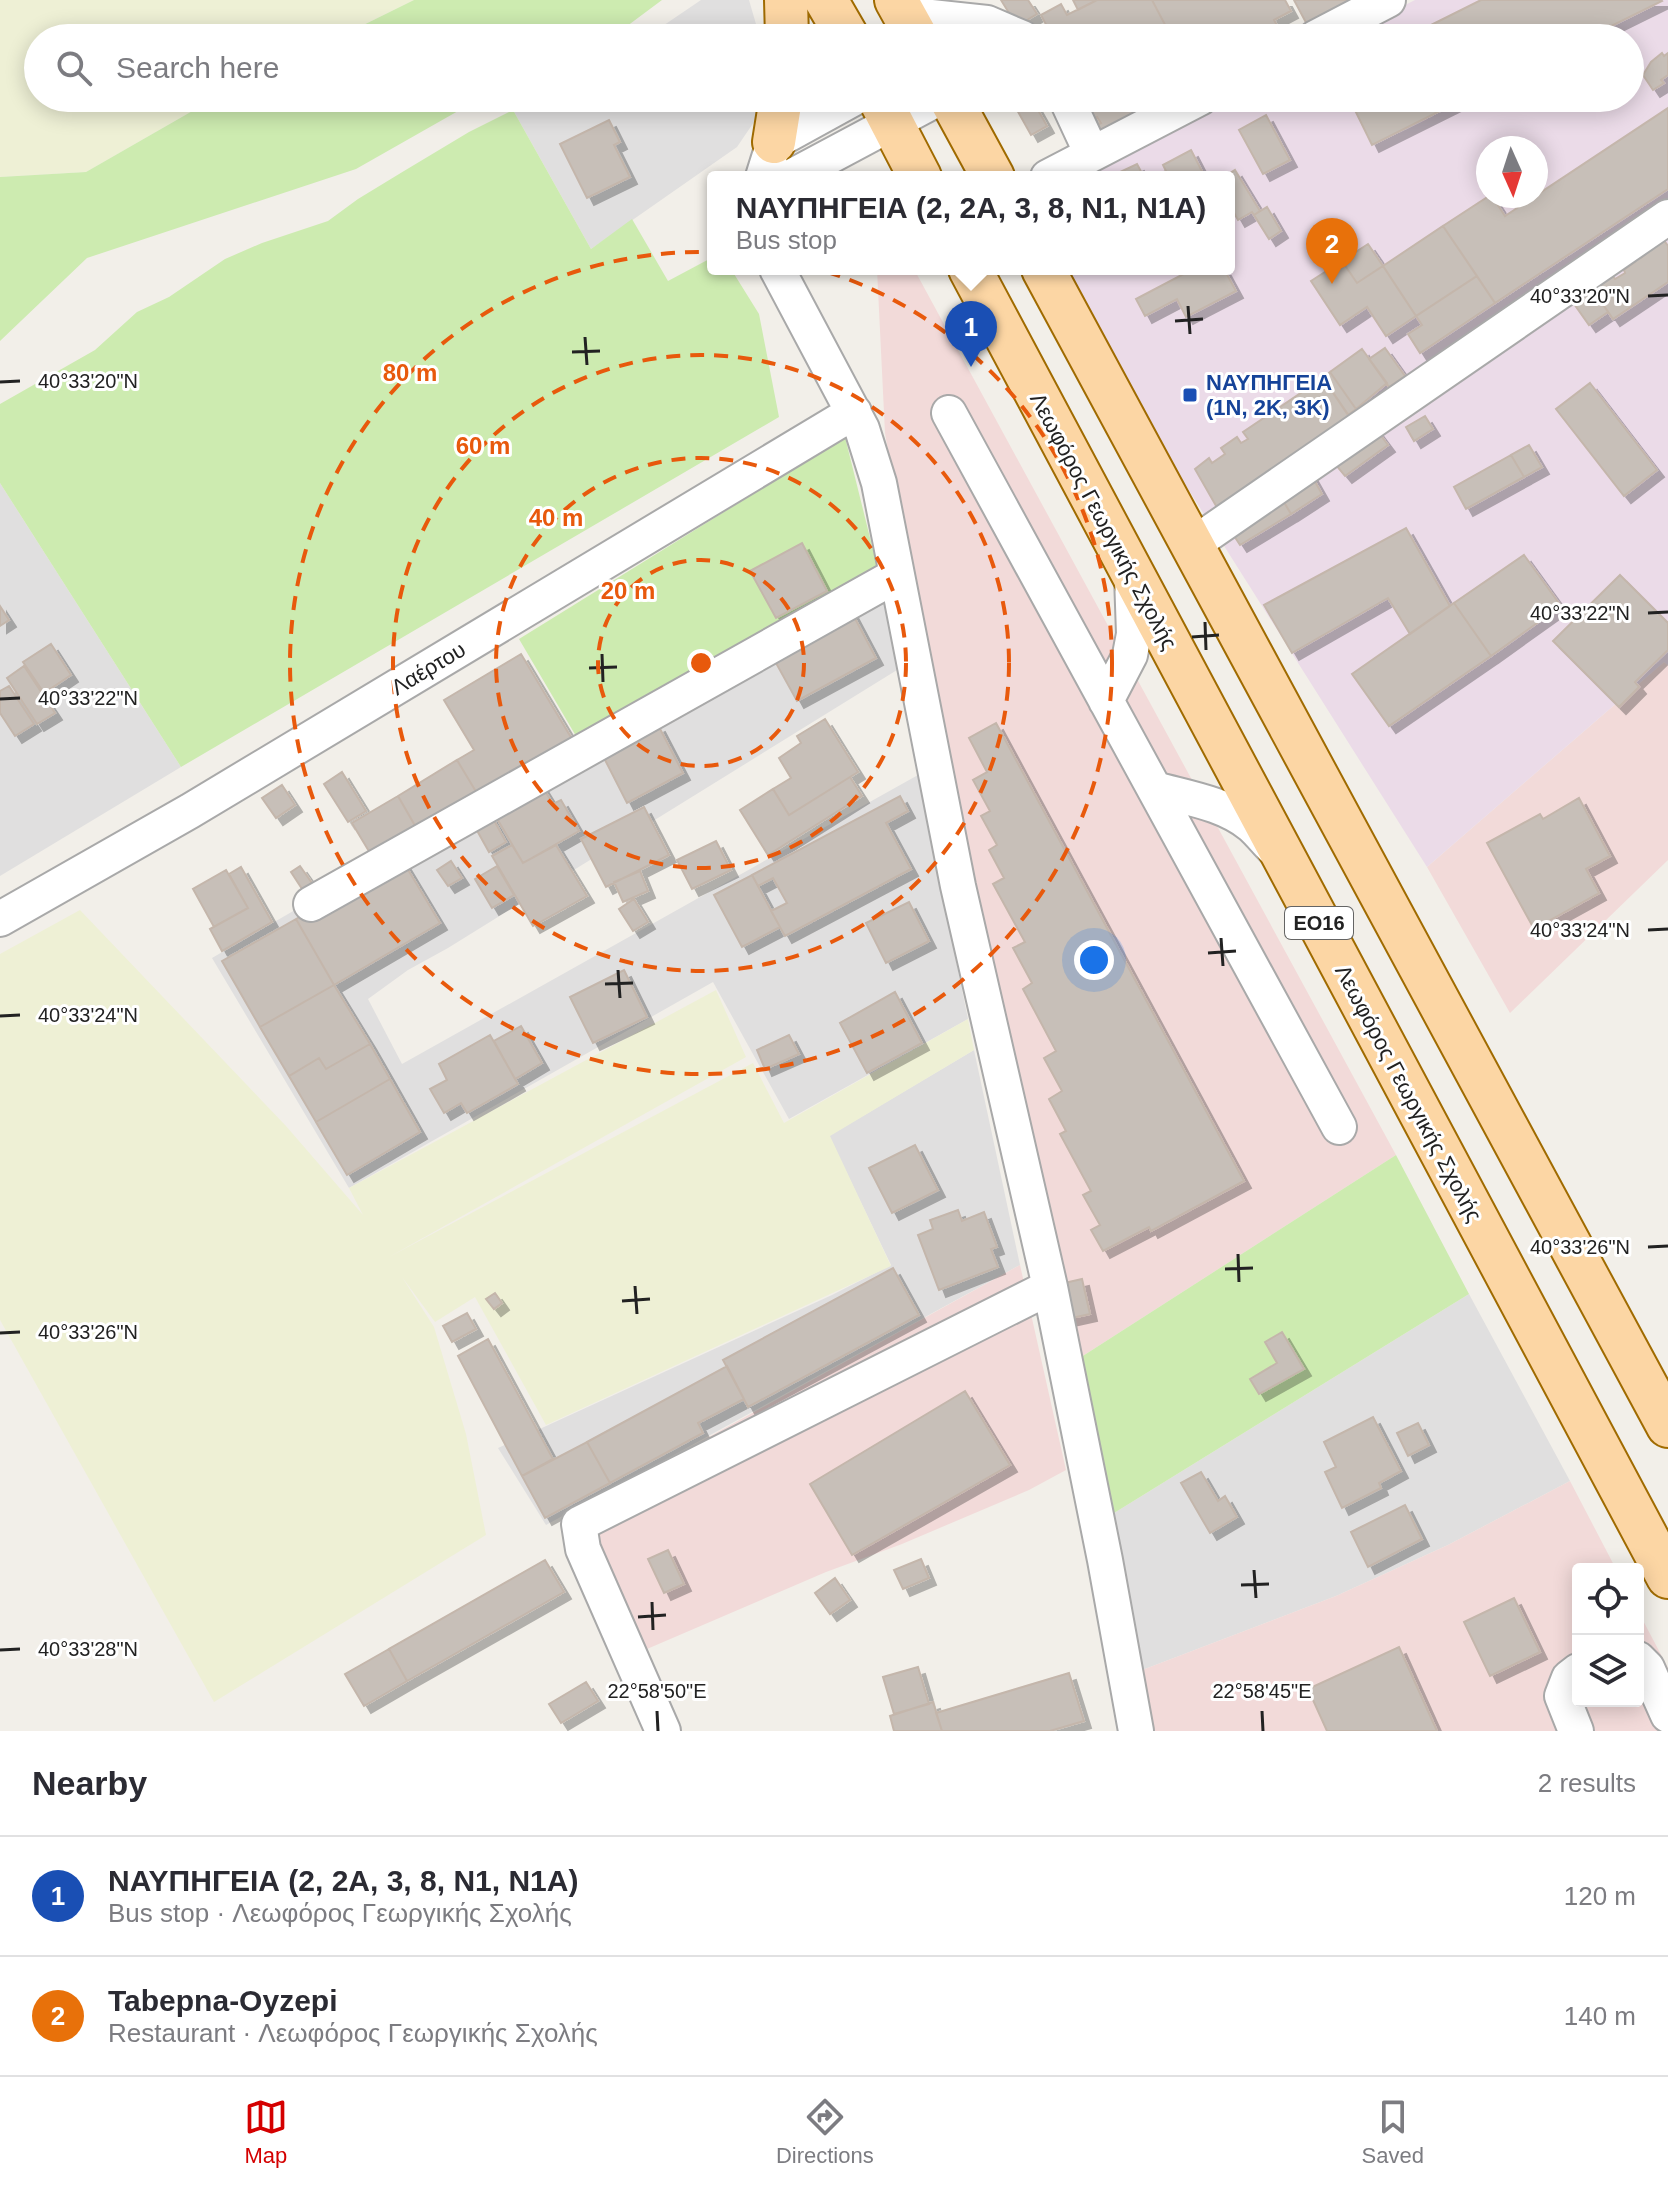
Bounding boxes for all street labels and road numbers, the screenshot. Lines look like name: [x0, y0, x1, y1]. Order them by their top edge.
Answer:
street label: Λεωφόρος Γεωργικής Σχολής: [1025, 389, 1182, 654]
street label: Λαέρτου: [387, 637, 470, 700]
road number: ΕΟ16: [1285, 907, 1353, 939]
street label: Λεωφόρος Γεωργικής Σχολής: [1330, 961, 1487, 1226]

